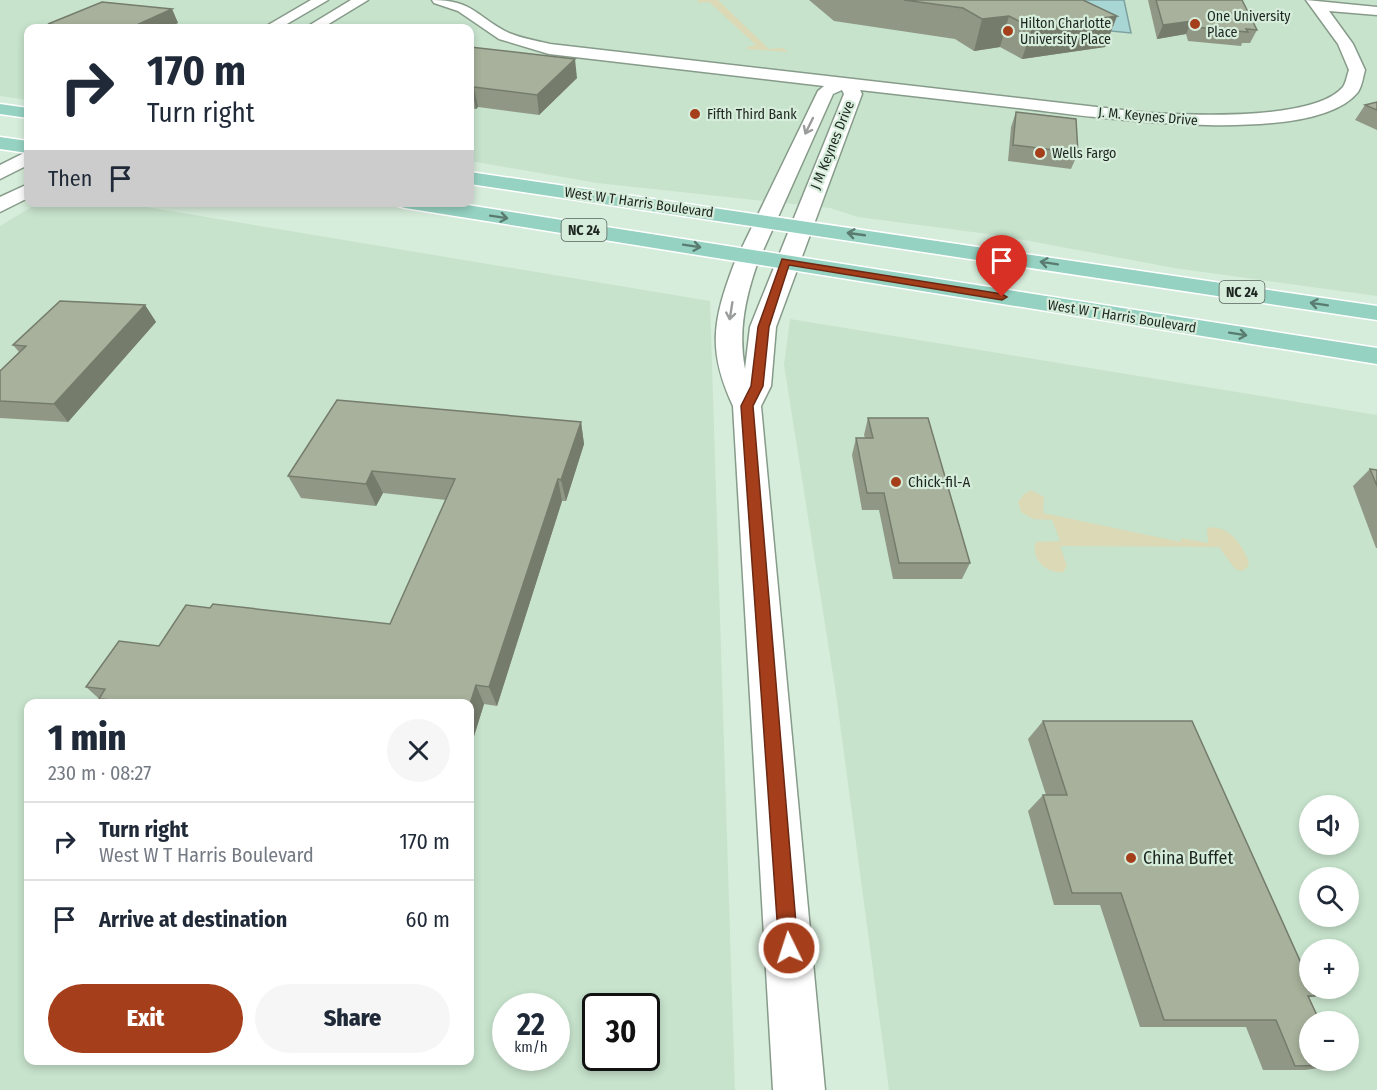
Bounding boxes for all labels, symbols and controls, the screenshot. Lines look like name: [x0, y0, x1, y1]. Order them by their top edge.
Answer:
place label: One University Place: [1207, 8, 1291, 41]
place label: Hilton Charlotte University Place: [1020, 15, 1111, 48]
marker: One University Place: [1188, 17, 1202, 31]
marker: Hilton Charlotte University Place: [1001, 24, 1015, 38]
text: 170 m: [147, 46, 246, 96]
icon: right: [48, 48, 126, 126]
text: Turn right: [147, 97, 255, 129]
street label: J M Keynes Drive: [807, 98, 858, 192]
street label: J. M. Keynes Drive: [1097, 104, 1198, 129]
place label: Fifth Third Bank: [707, 106, 797, 123]
marker: Fifth Third Bank: [688, 107, 702, 121]
one-way arrow: [803, 117, 815, 135]
place label: Wells Fargo: [1052, 145, 1116, 162]
marker: Wells Fargo: [1033, 146, 1047, 160]
icon: arrive: [104, 162, 137, 195]
text: Then: [48, 165, 92, 192]
street label: West W T Harris Boulevard: [563, 184, 715, 221]
one-way arrow: [488, 211, 508, 222]
road number: NC 24: [562, 219, 606, 241]
one-way arrow: [847, 229, 867, 240]
pin: [976, 235, 1027, 297]
one-way arrow: [681, 241, 701, 252]
icon: arrive: [985, 244, 1018, 277]
one-way arrow: [1040, 258, 1060, 269]
road number: NC 24: [1220, 281, 1264, 303]
street label: West W T Harris Boulevard: [1046, 296, 1197, 337]
one-way arrow: [1310, 299, 1330, 310]
one-way arrow: [725, 301, 736, 320]
one-way arrow: [1227, 329, 1247, 340]
place label: Chick-fil-A: [908, 473, 970, 491]
marker: Chick-fil-A: [889, 475, 903, 489]
text: 1 min: [48, 716, 126, 760]
button: close: [387, 719, 450, 782]
text: 230 m · 08:27: [48, 761, 151, 785]
map controls: [1299, 795, 1359, 1071]
button: sound: [1299, 795, 1359, 855]
text: Turn right: [99, 816, 188, 843]
icon: right: [48, 825, 81, 858]
text: 170 m: [399, 828, 450, 855]
text: West W T Harris Boulevard: [99, 843, 314, 867]
place label: China Buffet: [1143, 847, 1234, 869]
marker: China Buffet: [1124, 851, 1138, 865]
button: search: [1299, 867, 1359, 927]
icon: arrive: [48, 903, 81, 936]
text: Arrive at destination: [99, 906, 287, 933]
text: 60 m: [406, 906, 450, 933]
position arrow: [757, 916, 821, 980]
button: +: [1299, 939, 1359, 999]
button: Exit: [48, 984, 243, 1053]
button: Share: [255, 984, 450, 1053]
speed limit sign: 30: [582, 993, 660, 1071]
text: 22: [517, 1007, 545, 1043]
button: −: [1299, 1011, 1359, 1071]
text: km/h: [514, 1038, 548, 1056]

